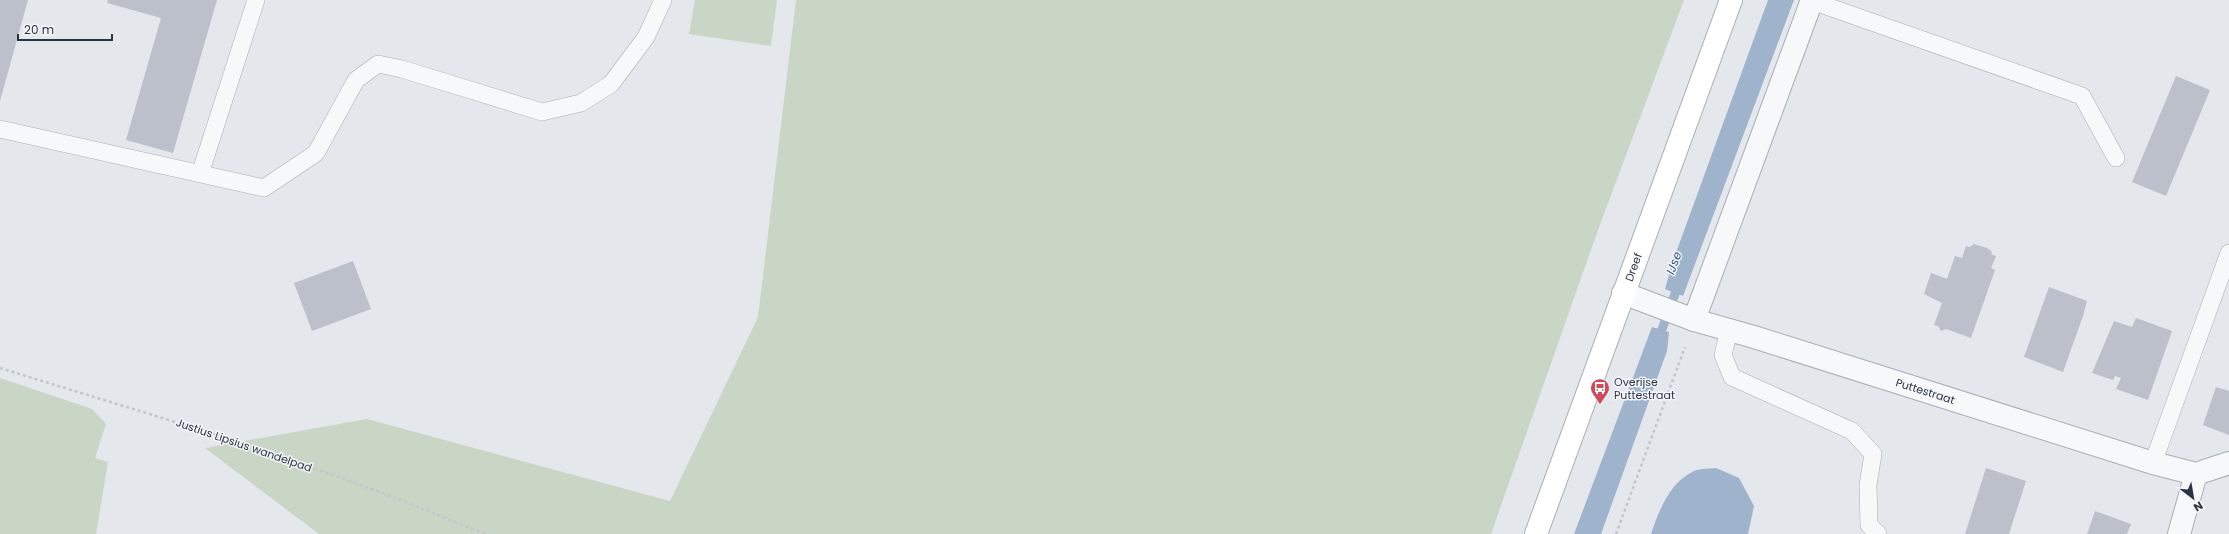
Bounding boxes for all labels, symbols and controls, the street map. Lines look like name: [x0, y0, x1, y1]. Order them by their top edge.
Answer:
scale bar: [18, 16, 112, 42]
text: 20 m: [24, 21, 54, 38]
water label: IJse: [1662, 249, 1686, 277]
street label: Dreef: [1621, 250, 1646, 284]
place label: Overijse Puttestraat: [1614, 374, 1675, 403]
street label: Puttestraat: [1894, 374, 1957, 408]
bus stop icon: Overijse Puttestraat: [1589, 377, 1611, 405]
street label: Justius Lipsius wandelpad: [174, 414, 314, 476]
north arrow: [2173, 478, 2213, 518]
text: N: [2190, 498, 2206, 516]

